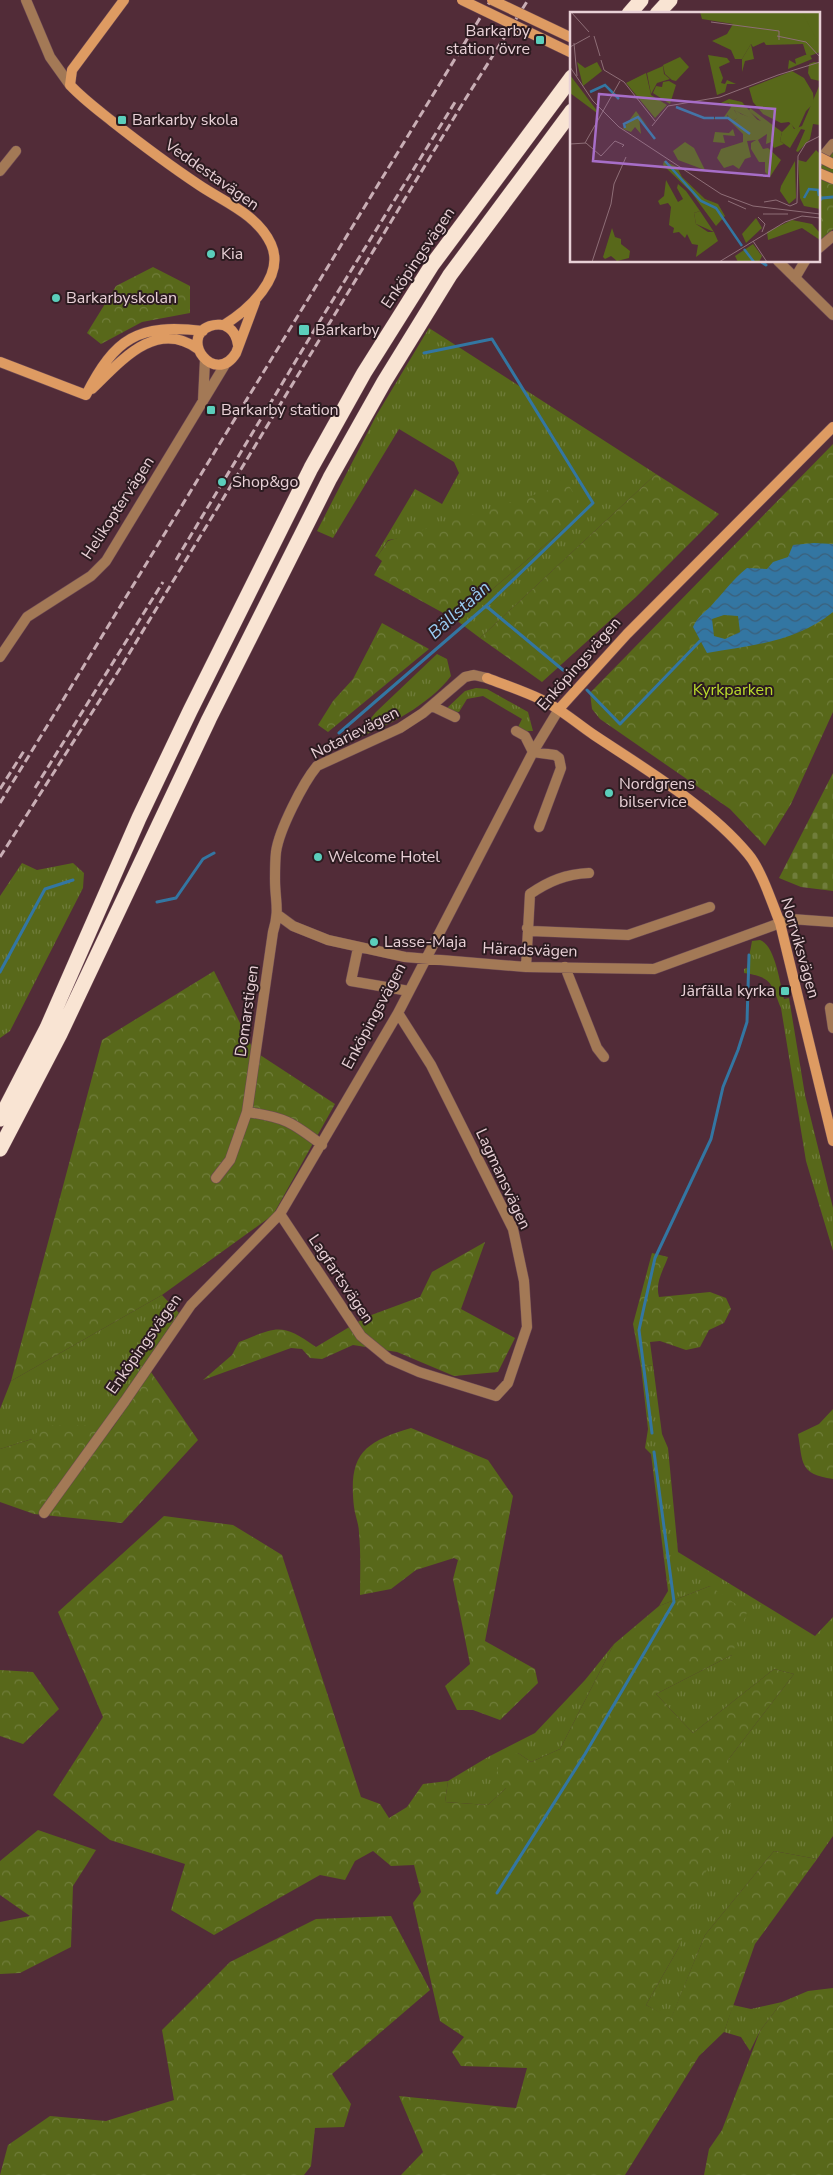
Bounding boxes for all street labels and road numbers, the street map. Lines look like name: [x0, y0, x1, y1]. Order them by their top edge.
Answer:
street label: Veddestavägen: [159, 134, 264, 216]
street label: Enköpingsvägen: [376, 203, 460, 313]
street label: Helikoptervägen: [76, 452, 160, 564]
street label: Enköpingsvägen: [532, 612, 626, 716]
street label: Notarievägen: [307, 701, 403, 765]
street label: Norrviksvägen: [775, 895, 825, 1001]
street label: Häradsvägen: [482, 937, 578, 963]
street label: Enköpingsvägen: [337, 959, 411, 1073]
street label: Domarstigen: [230, 964, 264, 1058]
street label: Lagmansvägen: [470, 1125, 536, 1233]
street label: Lagfartsvägen: [303, 1230, 379, 1328]
street label: Enköpingsvägen: [101, 1289, 187, 1399]

